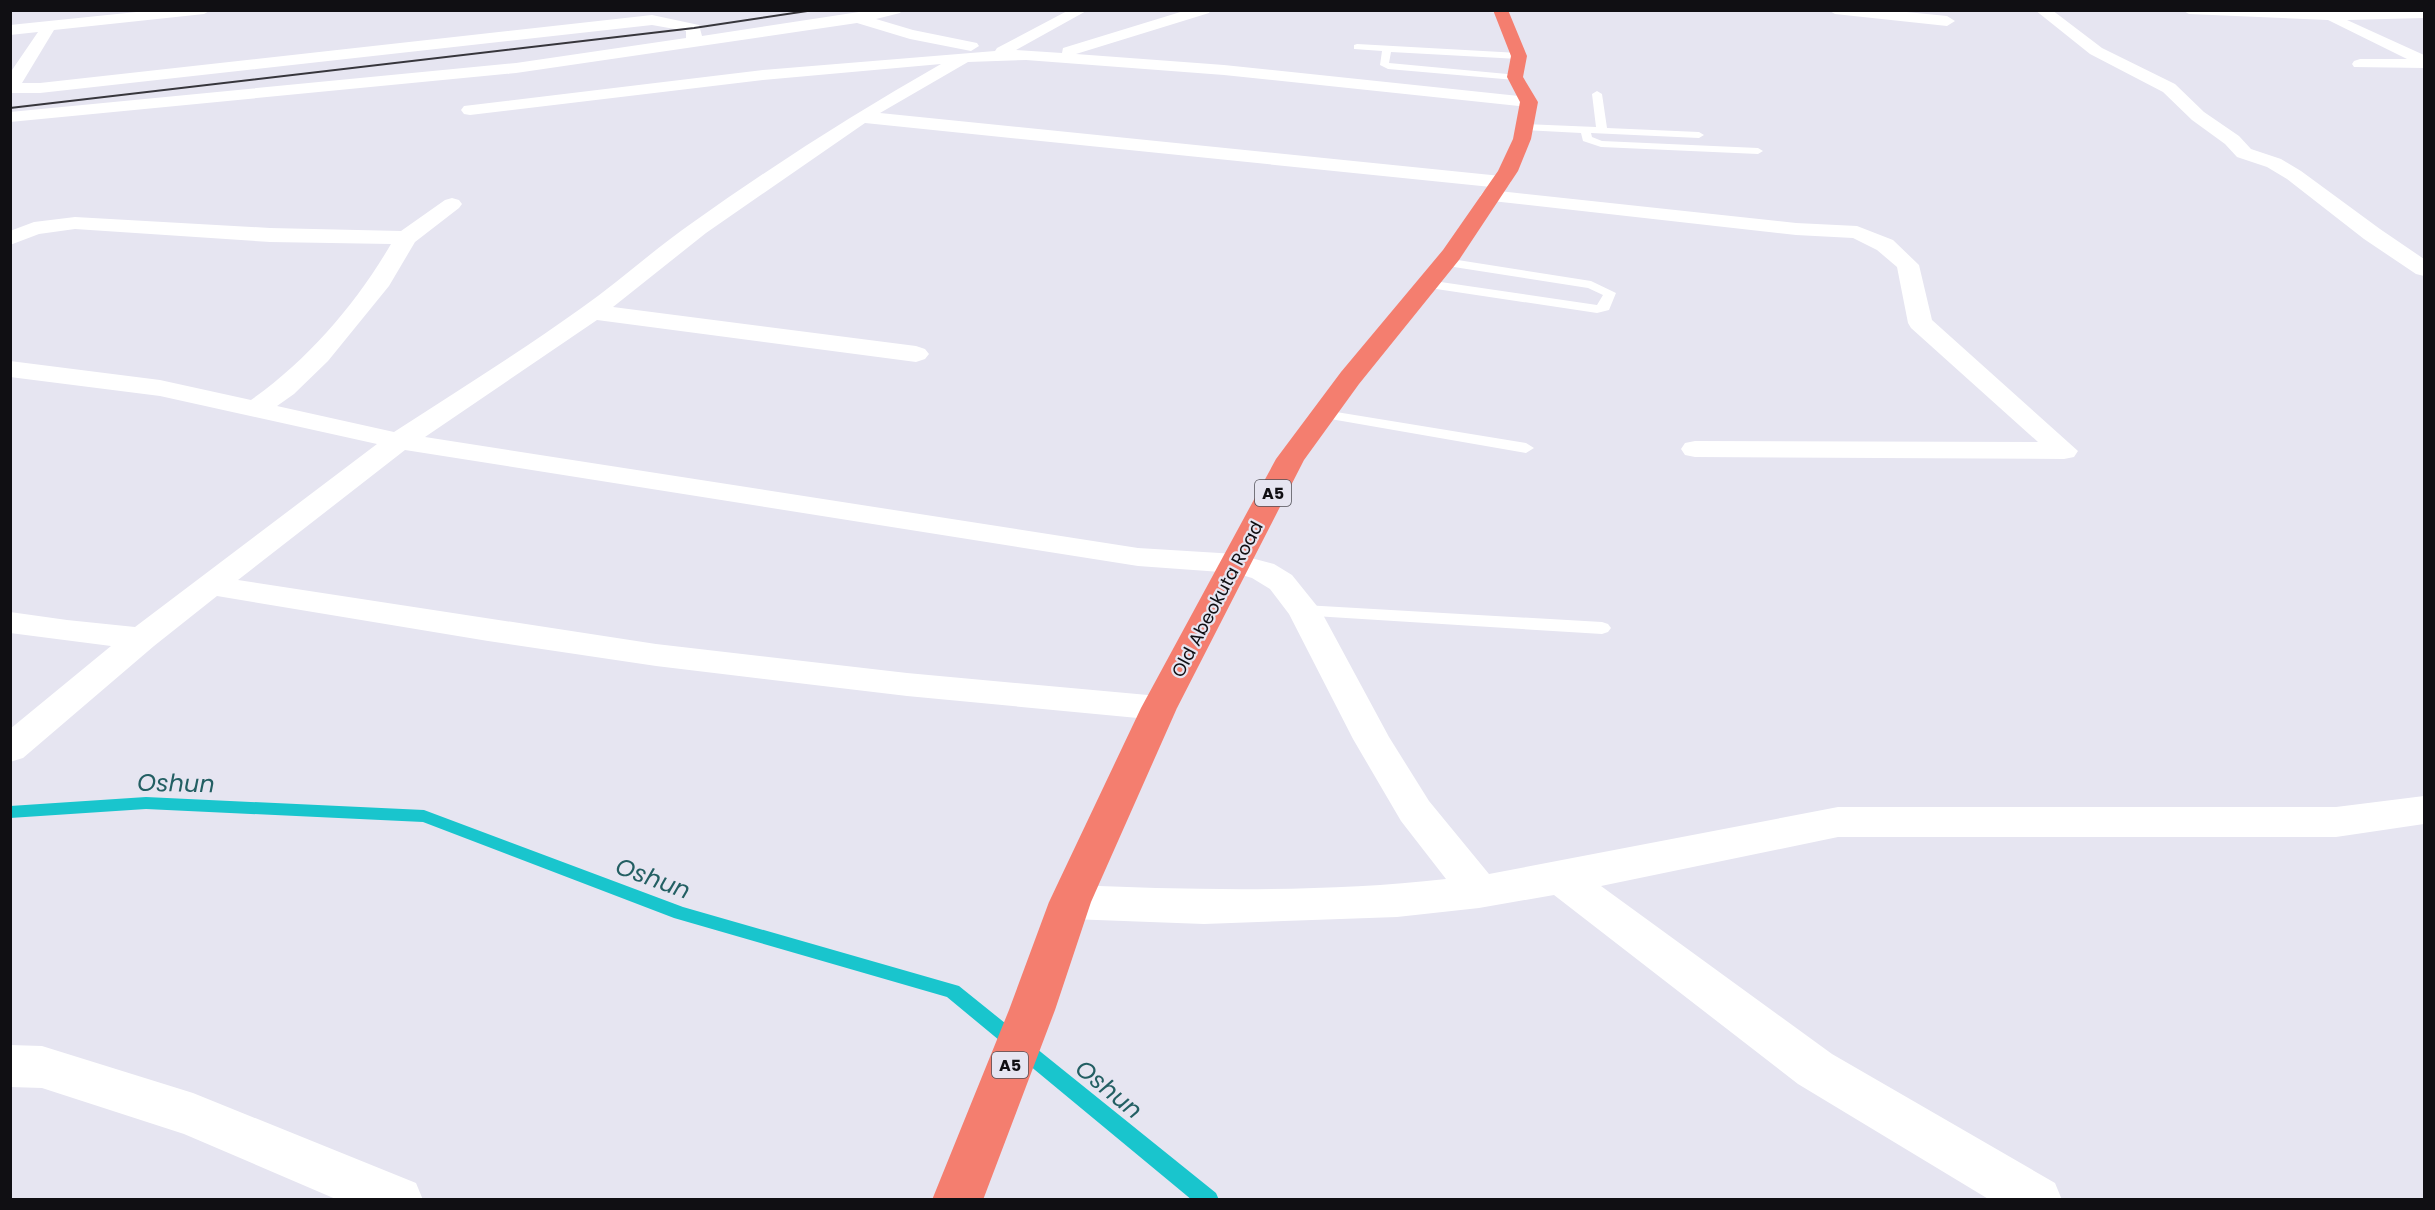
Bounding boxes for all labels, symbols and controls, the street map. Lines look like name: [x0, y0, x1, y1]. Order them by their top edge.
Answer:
road number: A5: [1255, 480, 1291, 506]
street label: Old Abeokuta Road: [1165, 516, 1269, 682]
water label: Oshun: [137, 766, 215, 800]
water label: Oshun: [611, 849, 695, 907]
road number: A5: [992, 1052, 1028, 1078]
water label: Oshun: [1069, 1052, 1149, 1126]

